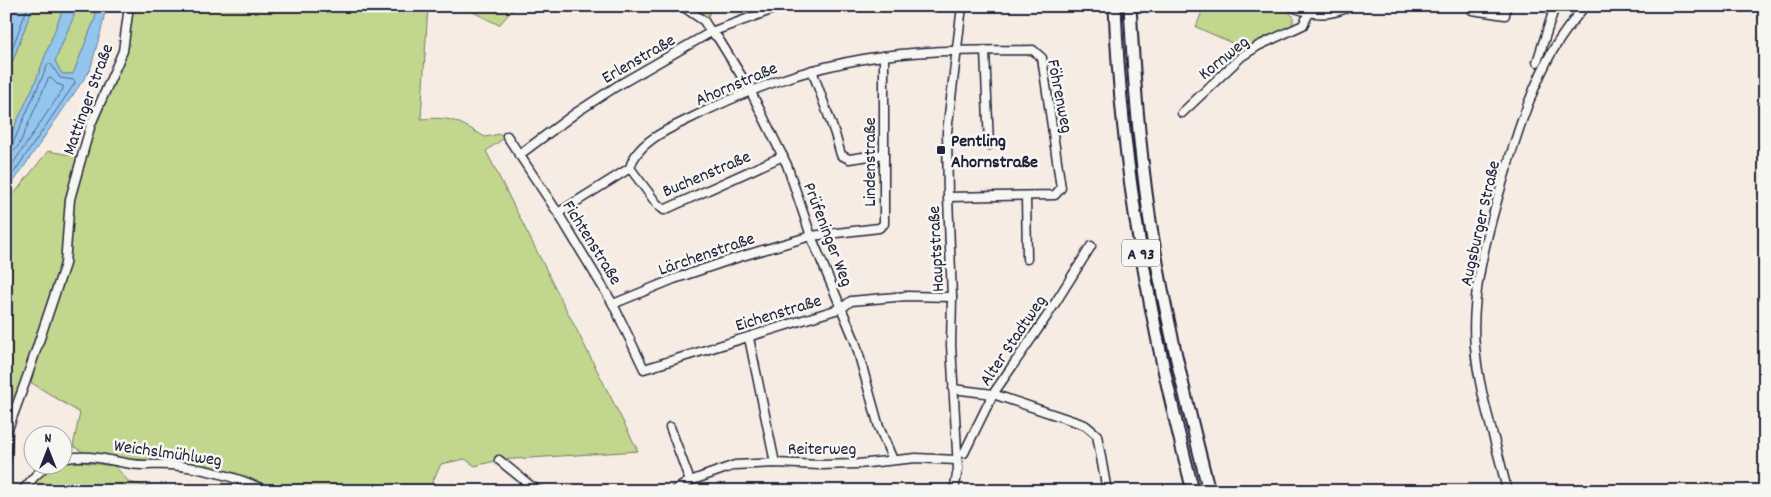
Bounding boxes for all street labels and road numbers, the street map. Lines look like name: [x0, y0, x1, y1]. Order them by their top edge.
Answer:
street label: Erlenstraße: [598, 29, 681, 91]
street label: Kornweg: [1194, 31, 1255, 87]
street label: Mattinger Straße: [58, 41, 121, 159]
street label: Ahornstraße: [692, 57, 782, 114]
street label: Föhrenweg: [1039, 57, 1078, 136]
street label: Lindenstraße: [859, 117, 884, 207]
street label: Buchenstraße: [659, 145, 755, 205]
street label: Augsburger Straße: [1455, 158, 1508, 289]
street label: Prüfeninger Weg: [795, 179, 858, 291]
street label: Fichtenstraße: [555, 196, 627, 291]
street label: Hauptstraße: [923, 205, 952, 293]
street label: Lärchenstraße: [655, 227, 758, 284]
road number: A 93: [1122, 240, 1160, 266]
street label: Eichenstraße: [733, 289, 825, 339]
street label: Alter Stadtweg: [974, 291, 1054, 392]
street label: Weichslmühlweg: [112, 435, 223, 474]
street label: Reiterweg: [788, 438, 856, 463]

